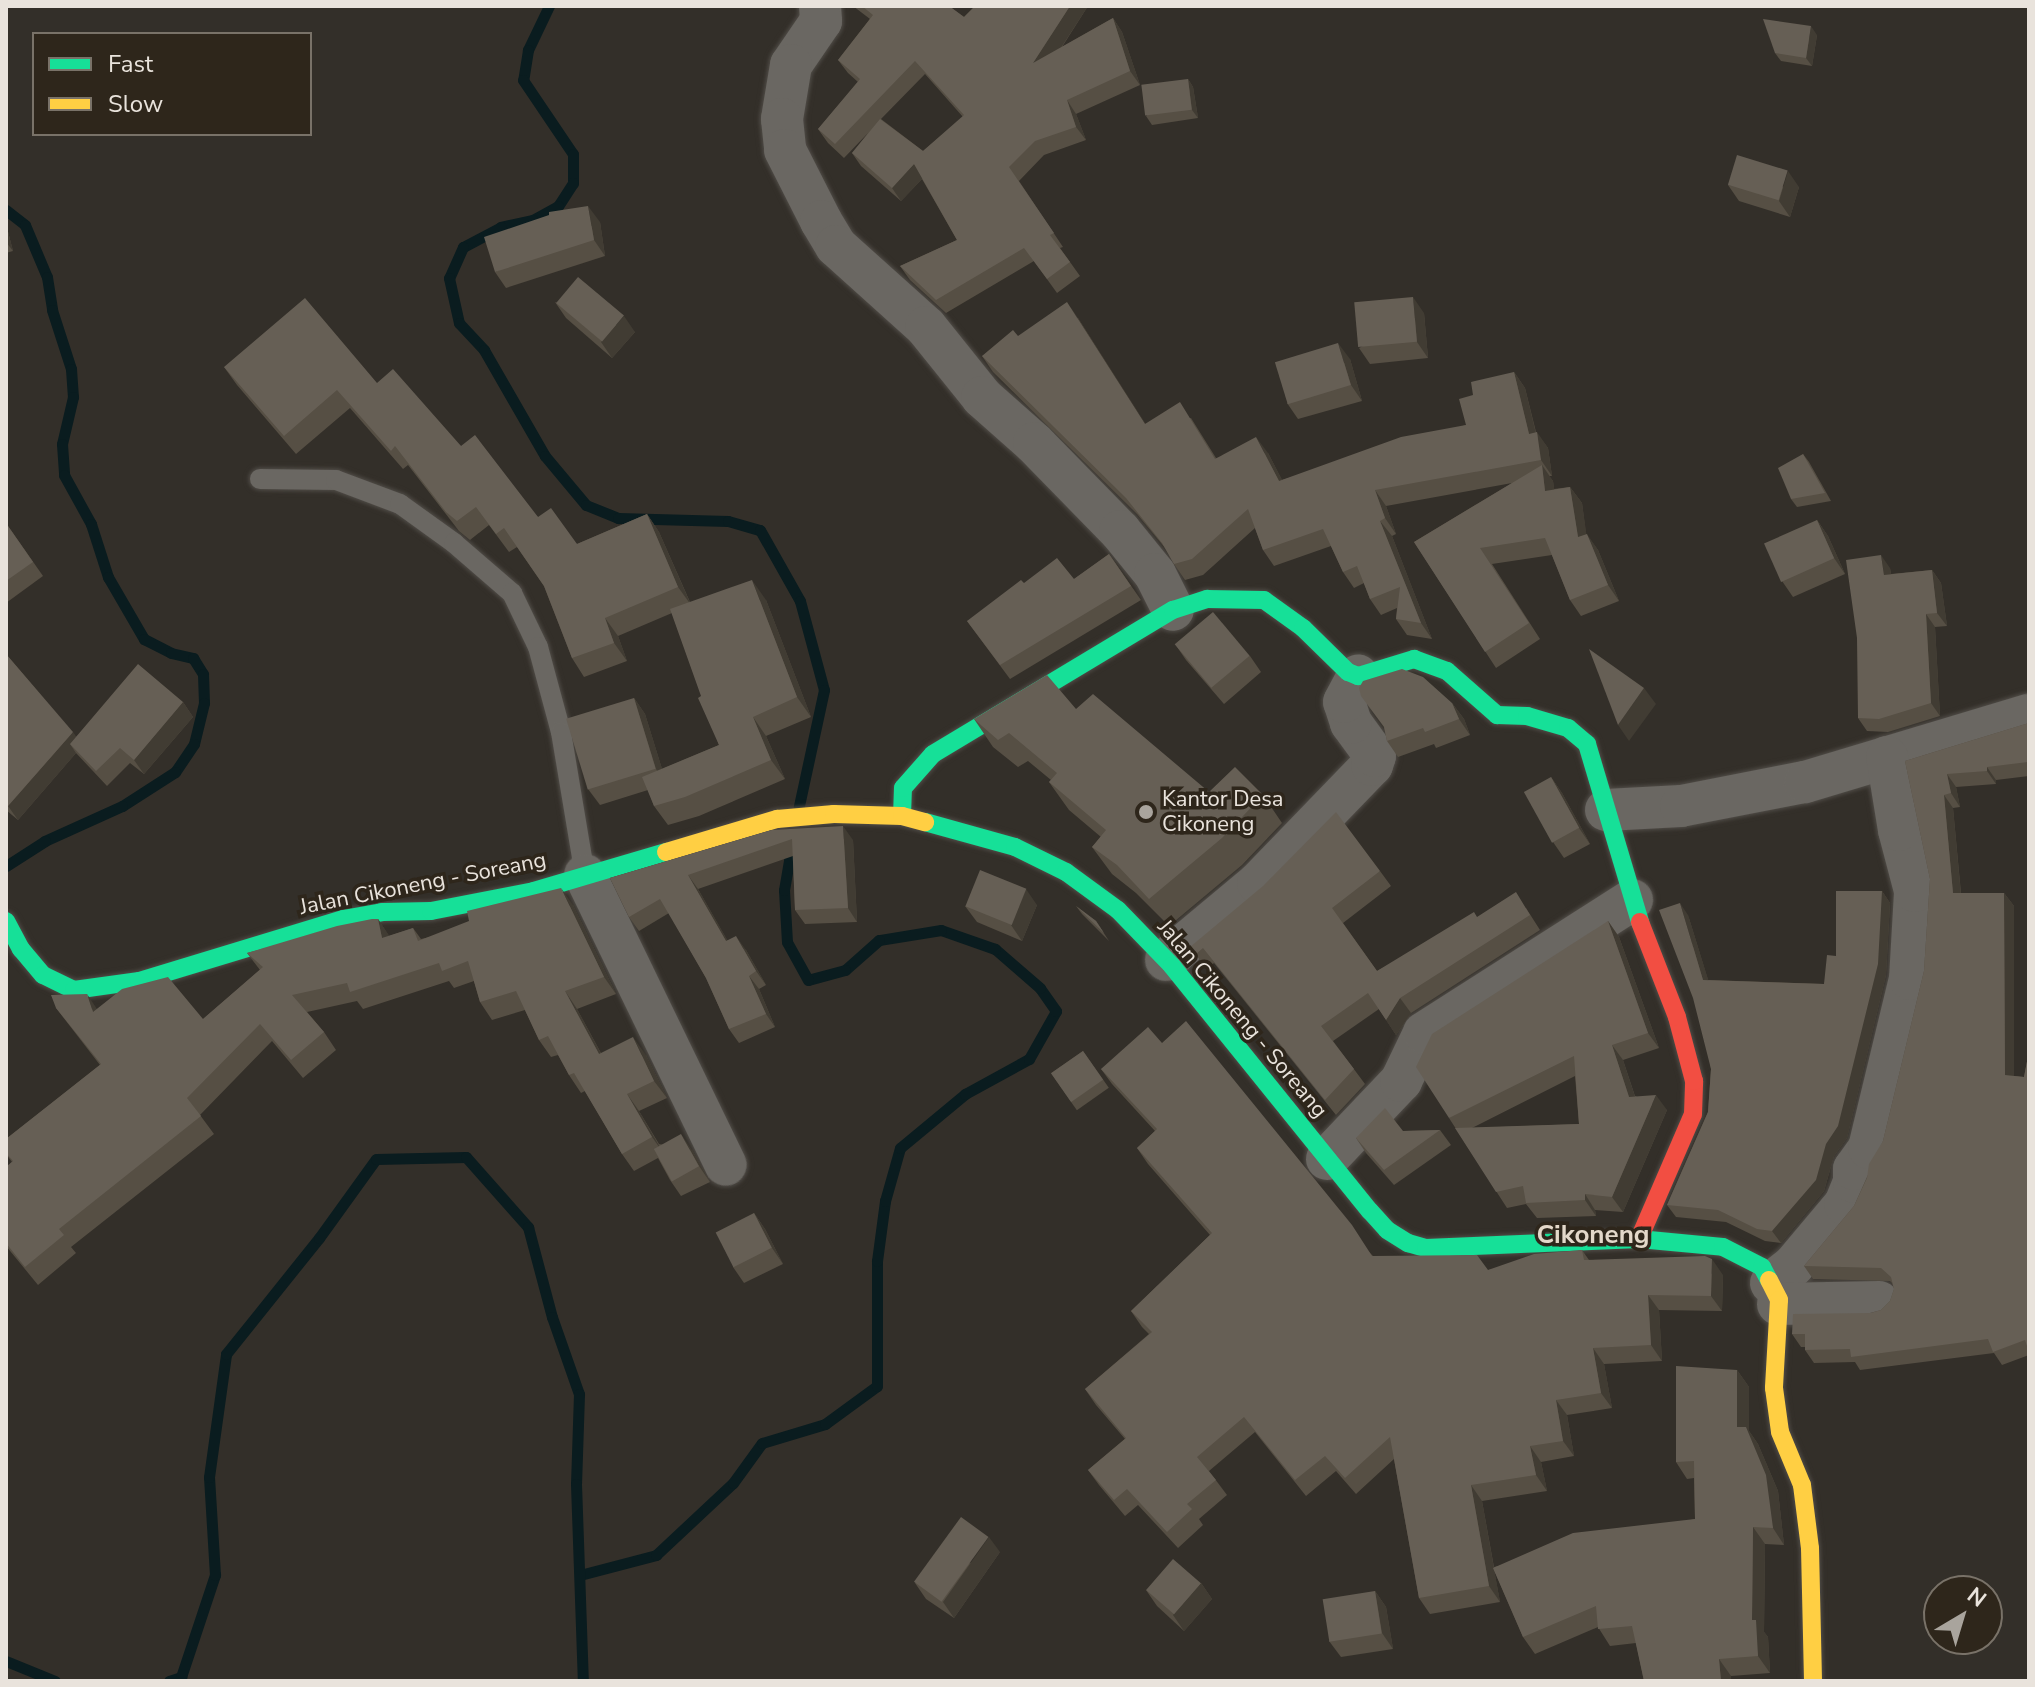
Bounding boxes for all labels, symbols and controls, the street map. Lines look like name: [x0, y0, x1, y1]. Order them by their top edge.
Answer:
legend: [32, 32, 312, 136]
text: Fast: [108, 48, 153, 80]
text: Slow: [108, 88, 163, 120]
place label: Kantor Desa Cikoneng: [1162, 786, 1284, 838]
marker: Kantor Desa Cikoneng: [1137, 803, 1155, 821]
street label: Jalan Cikoneng - Soreang: [298, 847, 548, 921]
street label: Jalan Cikoneng - Soreang: [1151, 915, 1333, 1123]
district label: Cikoneng: [1536, 1219, 1650, 1251]
north arrow: [1923, 1575, 2003, 1655]
text: N: [1961, 1581, 1992, 1615]

